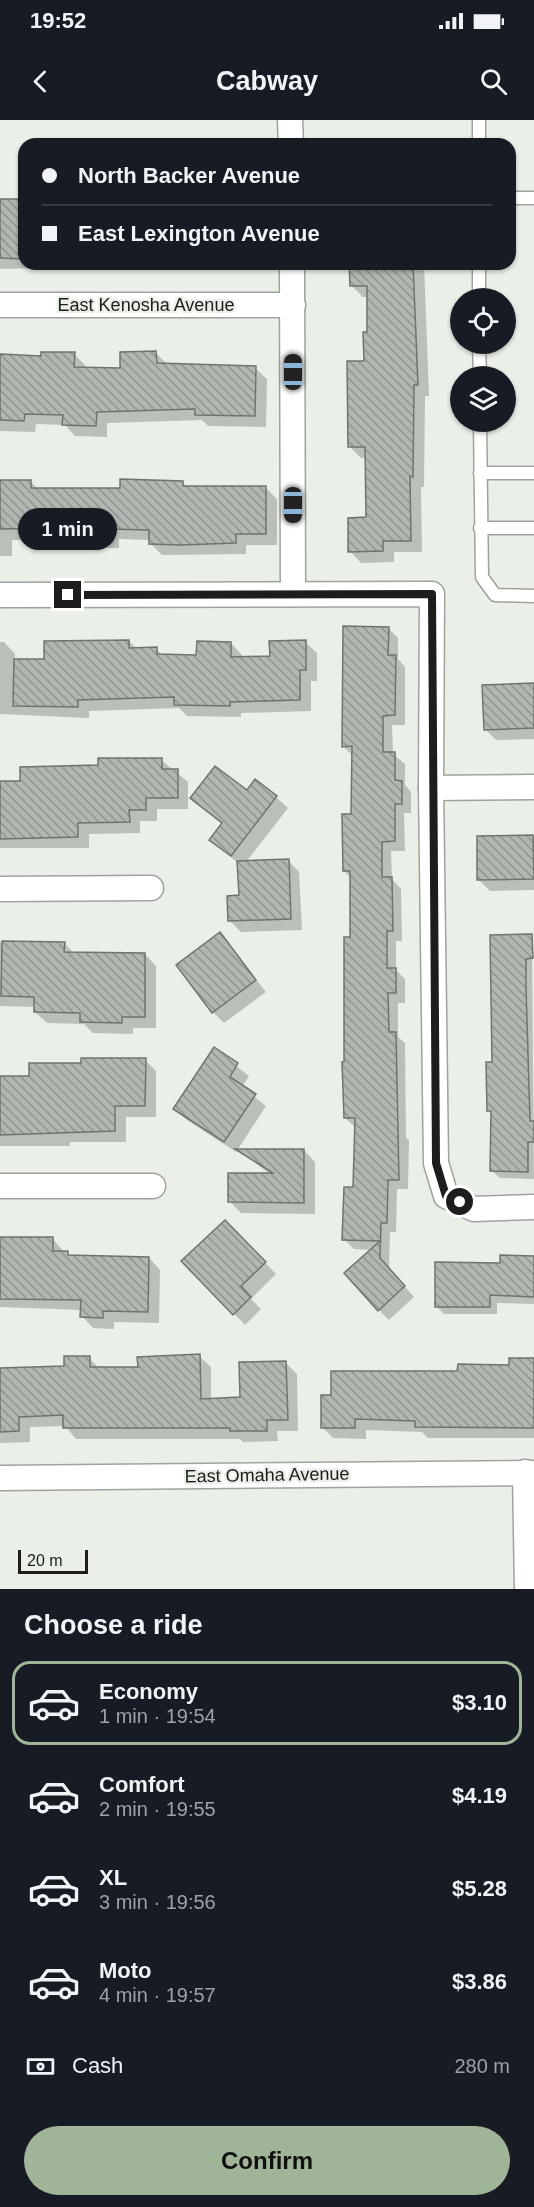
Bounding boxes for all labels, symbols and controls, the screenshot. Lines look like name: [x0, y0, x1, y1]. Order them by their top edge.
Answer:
text: 19:52: [30, 8, 86, 33]
icon: back: [24, 65, 57, 98]
icon: search: [477, 65, 510, 98]
text: Cabway: [216, 66, 318, 96]
text: North Backer Avenue: [78, 163, 300, 188]
text: East Lexington Avenue: [78, 221, 320, 246]
map controls: [450, 288, 516, 432]
button: locate: [450, 288, 516, 354]
street label: East Kenosha Avenue: [58, 295, 234, 315]
car: [284, 354, 302, 390]
button: layers: [450, 366, 516, 432]
car: [284, 487, 302, 523]
callout: 1 min: [19, 508, 118, 550]
text: 1 min: [41, 518, 94, 540]
route end: [54, 581, 81, 608]
route start: [446, 1188, 473, 1215]
street label: East Omaha Avenue: [184, 1464, 350, 1486]
scale bar: [18, 1547, 88, 1574]
text: 20 m: [27, 1552, 63, 1569]
text: Choose a ride: [24, 1610, 203, 1640]
icon: car: [27, 1676, 81, 1730]
text: Economy: [99, 1679, 198, 1704]
text: $3.10: [452, 1690, 507, 1715]
text: 1 min · 19:54: [99, 1705, 216, 1727]
icon: car: [27, 1769, 81, 1823]
text: Comfort: [99, 1772, 185, 1797]
text: $4.19: [452, 1783, 507, 1808]
text: 2 min · 19:55: [99, 1798, 216, 1820]
icon: car: [27, 1862, 81, 1916]
text: XL: [99, 1865, 127, 1890]
text: $5.28: [452, 1876, 507, 1901]
text: 3 min · 19:56: [99, 1891, 216, 1913]
icon: car: [27, 1955, 81, 2009]
text: Moto: [99, 1958, 152, 1983]
text: $3.86: [452, 1969, 507, 1994]
text: 4 min · 19:57: [99, 1984, 216, 2006]
icon: cash: [24, 2050, 57, 2083]
text: Cash: [72, 2053, 123, 2078]
text: 280 m: [454, 2055, 510, 2077]
button: Confirm: [24, 2126, 510, 2195]

